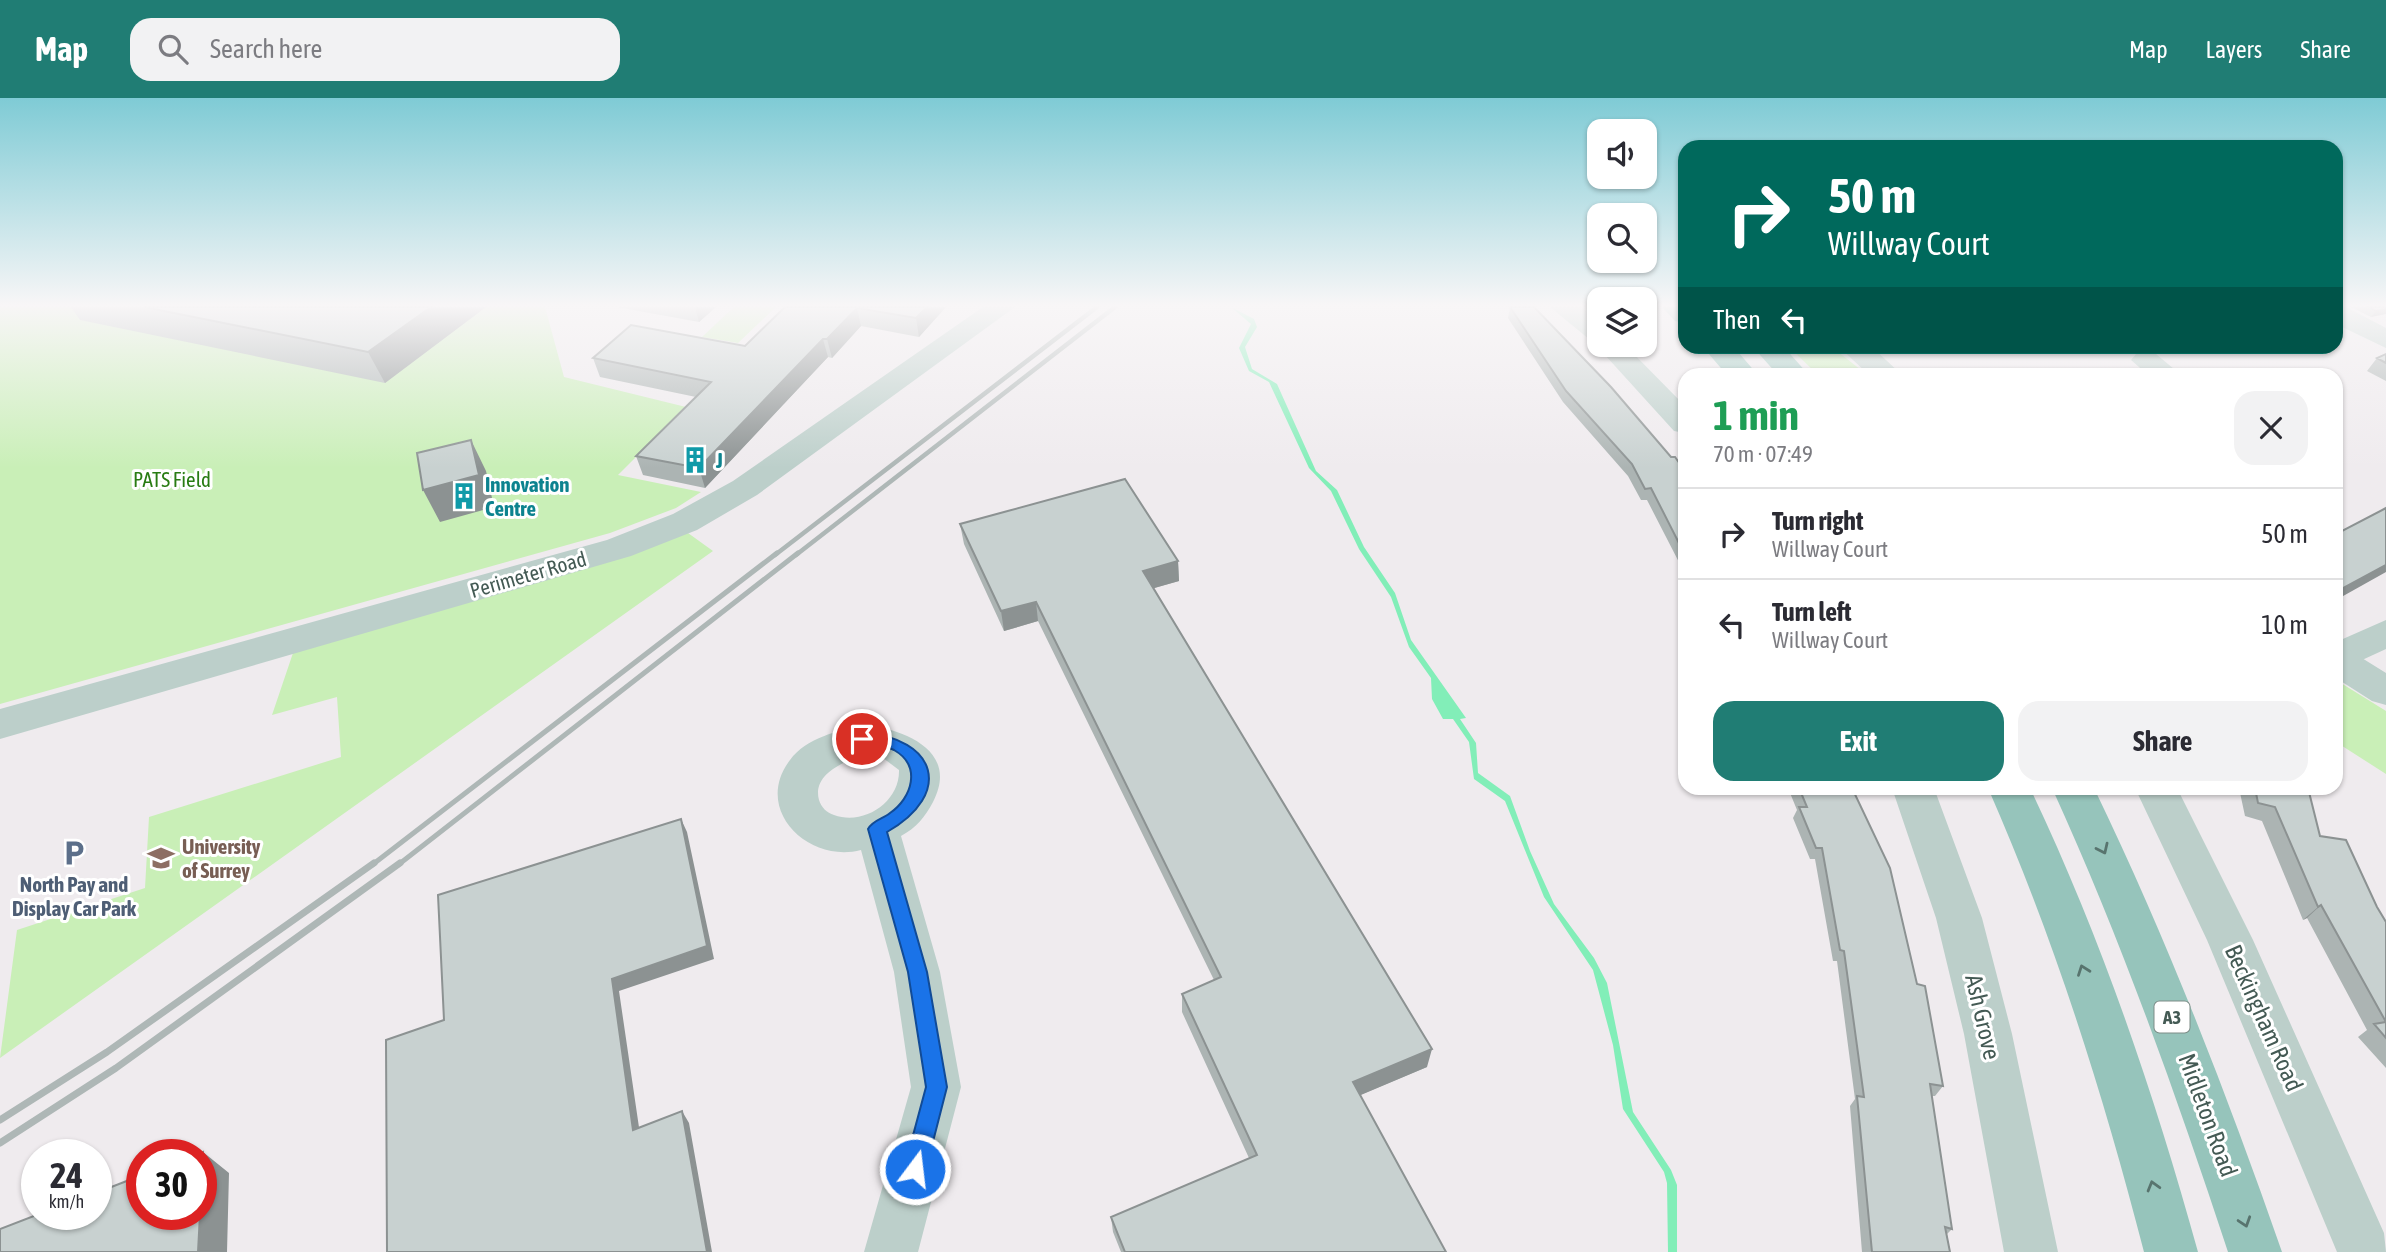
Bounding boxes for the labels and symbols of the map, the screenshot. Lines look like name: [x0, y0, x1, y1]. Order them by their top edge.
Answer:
building icon: J: [680, 445, 710, 475]
place label: J: [715, 448, 723, 472]
park label: PATS Field: [133, 467, 211, 491]
place label: Innovation Centre: [485, 472, 570, 520]
building icon: Innovation Centre: [449, 481, 479, 511]
street label: Perimeter Road: [467, 546, 589, 602]
pin: [832, 709, 892, 769]
place label: University of Surrey: [182, 834, 261, 882]
parking icon: North Pay and Display Car Park: [59, 838, 89, 868]
one-way arrow: [2094, 842, 2108, 854]
school or university icon: University of Surrey: [146, 843, 176, 873]
place label: North Pay and Display Car Park: [12, 872, 137, 920]
street label: Beckingham Road: [2220, 941, 2308, 1095]
one-way arrow: [2077, 964, 2091, 976]
street label: Ash Grove: [1960, 972, 2006, 1062]
road number: A3: [2154, 1001, 2190, 1032]
street label: Midleton Road: [2173, 1050, 2243, 1180]
position arrow: [878, 1132, 952, 1206]
speed limit sign: 30: [126, 1139, 217, 1230]
one-way arrow: [2146, 1180, 2161, 1192]
one-way arrow: [2236, 1215, 2251, 1227]

